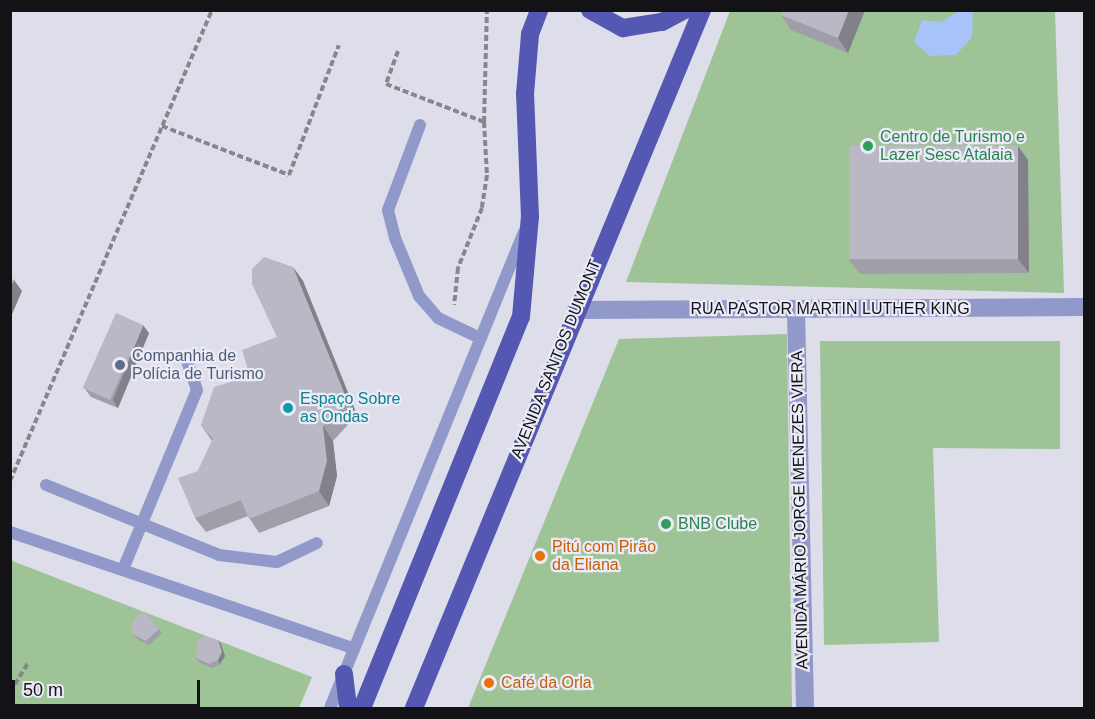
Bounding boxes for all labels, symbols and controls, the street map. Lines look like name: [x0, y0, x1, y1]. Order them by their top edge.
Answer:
place label: Centro de Turismo e Lazer Sesc Atalaia: [880, 127, 1025, 165]
marker: Centro de Turismo e Lazer Sesc Atalaia: [861, 139, 875, 153]
street label: AVENIDA SANTOS DUMONT: [507, 256, 605, 462]
street label: RUA PASTOR MARTIN LUTHER KING: [690, 299, 970, 319]
place label: Companhia de Polícia de Turismo: [132, 346, 264, 384]
street label: AVENIDA MÁRIO JORGE MENEZES VIERA: [788, 350, 812, 670]
marker: Companhia de Polícia de Turismo: [113, 358, 127, 372]
place label: Espaço Sobre as Ondas: [300, 389, 401, 427]
marker: Espaço Sobre as Ondas: [281, 401, 295, 415]
place label: BNB Clube: [678, 514, 757, 534]
marker: BNB Clube: [659, 517, 673, 531]
place label: Pitú com Pirão da Eliana: [552, 537, 656, 575]
marker: Pitú com Pirão da Eliana: [533, 549, 547, 563]
scale bar: [15, 668, 202, 706]
place label: Café da Orla: [501, 673, 592, 693]
marker: Café da Orla: [482, 676, 496, 690]
text: 50 m: [23, 680, 63, 700]

